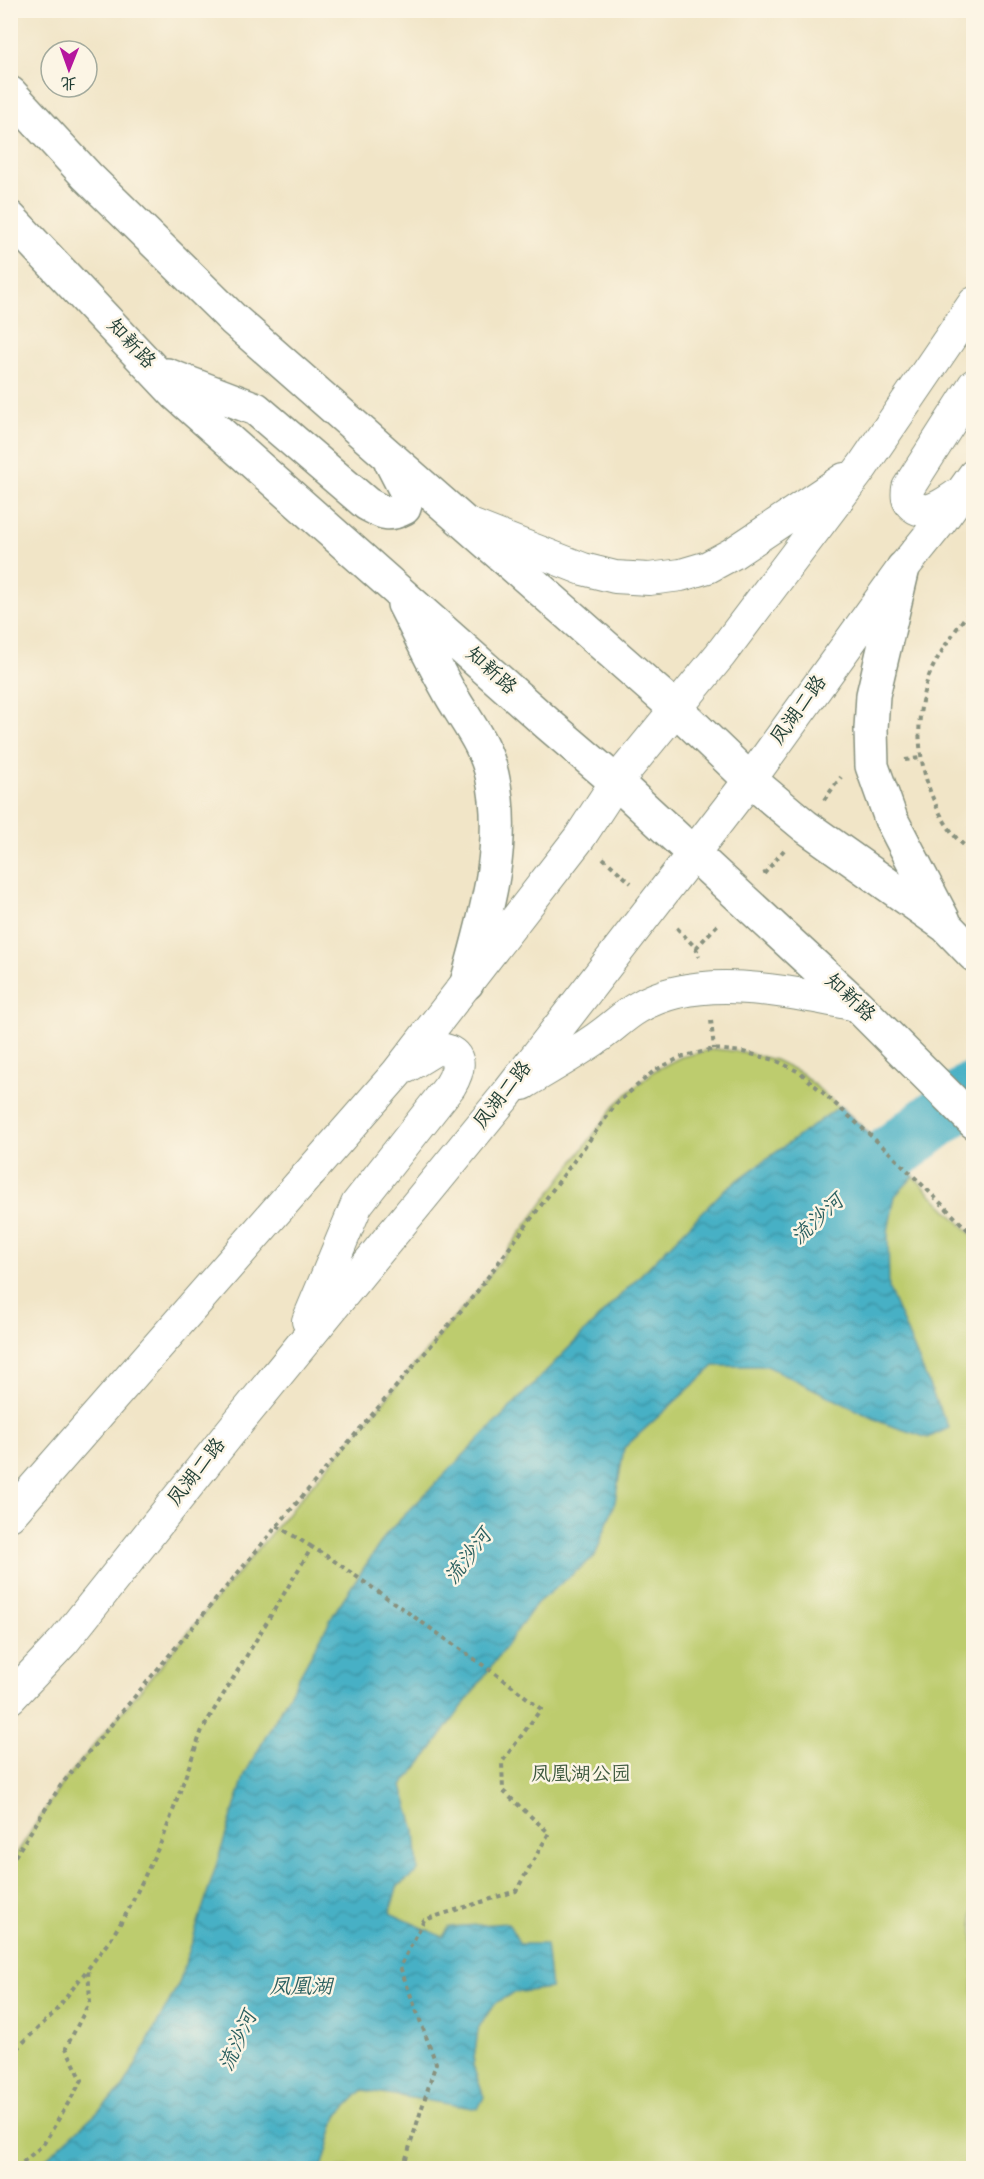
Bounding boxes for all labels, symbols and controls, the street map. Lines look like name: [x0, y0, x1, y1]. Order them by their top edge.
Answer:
north arrow: [39, 39, 99, 99]
text: 北: [61, 70, 77, 93]
street label: 知新路: [99, 314, 161, 377]
street label: 知新路: [458, 642, 522, 703]
street label: 凤湖二路: [765, 670, 835, 752]
street label: 知新路: [818, 968, 881, 1030]
street label: 凤湖二路: [468, 1055, 540, 1136]
water label: 流沙河: [786, 1187, 854, 1253]
street label: 凤湖二路: [162, 1432, 234, 1513]
water label: 流沙河: [439, 1521, 503, 1592]
park label: 凤凰湖公园: [531, 1762, 631, 1790]
water label: 凤凰湖: [270, 1974, 334, 2004]
water label: 流沙河: [213, 2004, 268, 2077]

